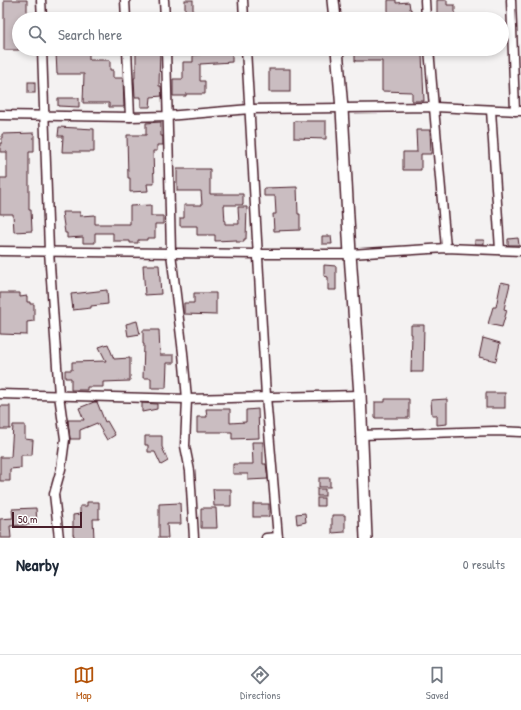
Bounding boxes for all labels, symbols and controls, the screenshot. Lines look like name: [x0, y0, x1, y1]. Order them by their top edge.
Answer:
search box: [12, 12, 509, 56]
icon: search: [26, 23, 48, 45]
text: Search here: [58, 24, 122, 45]
scale bar: [12, 510, 82, 529]
text: 50 m: [18, 512, 38, 526]
text: Nearby: [16, 553, 59, 576]
text: 0 results: [463, 555, 505, 573]
tab: Map: [73, 664, 95, 702]
tab: Directions: [240, 664, 281, 702]
tab: Saved: [426, 664, 448, 702]

